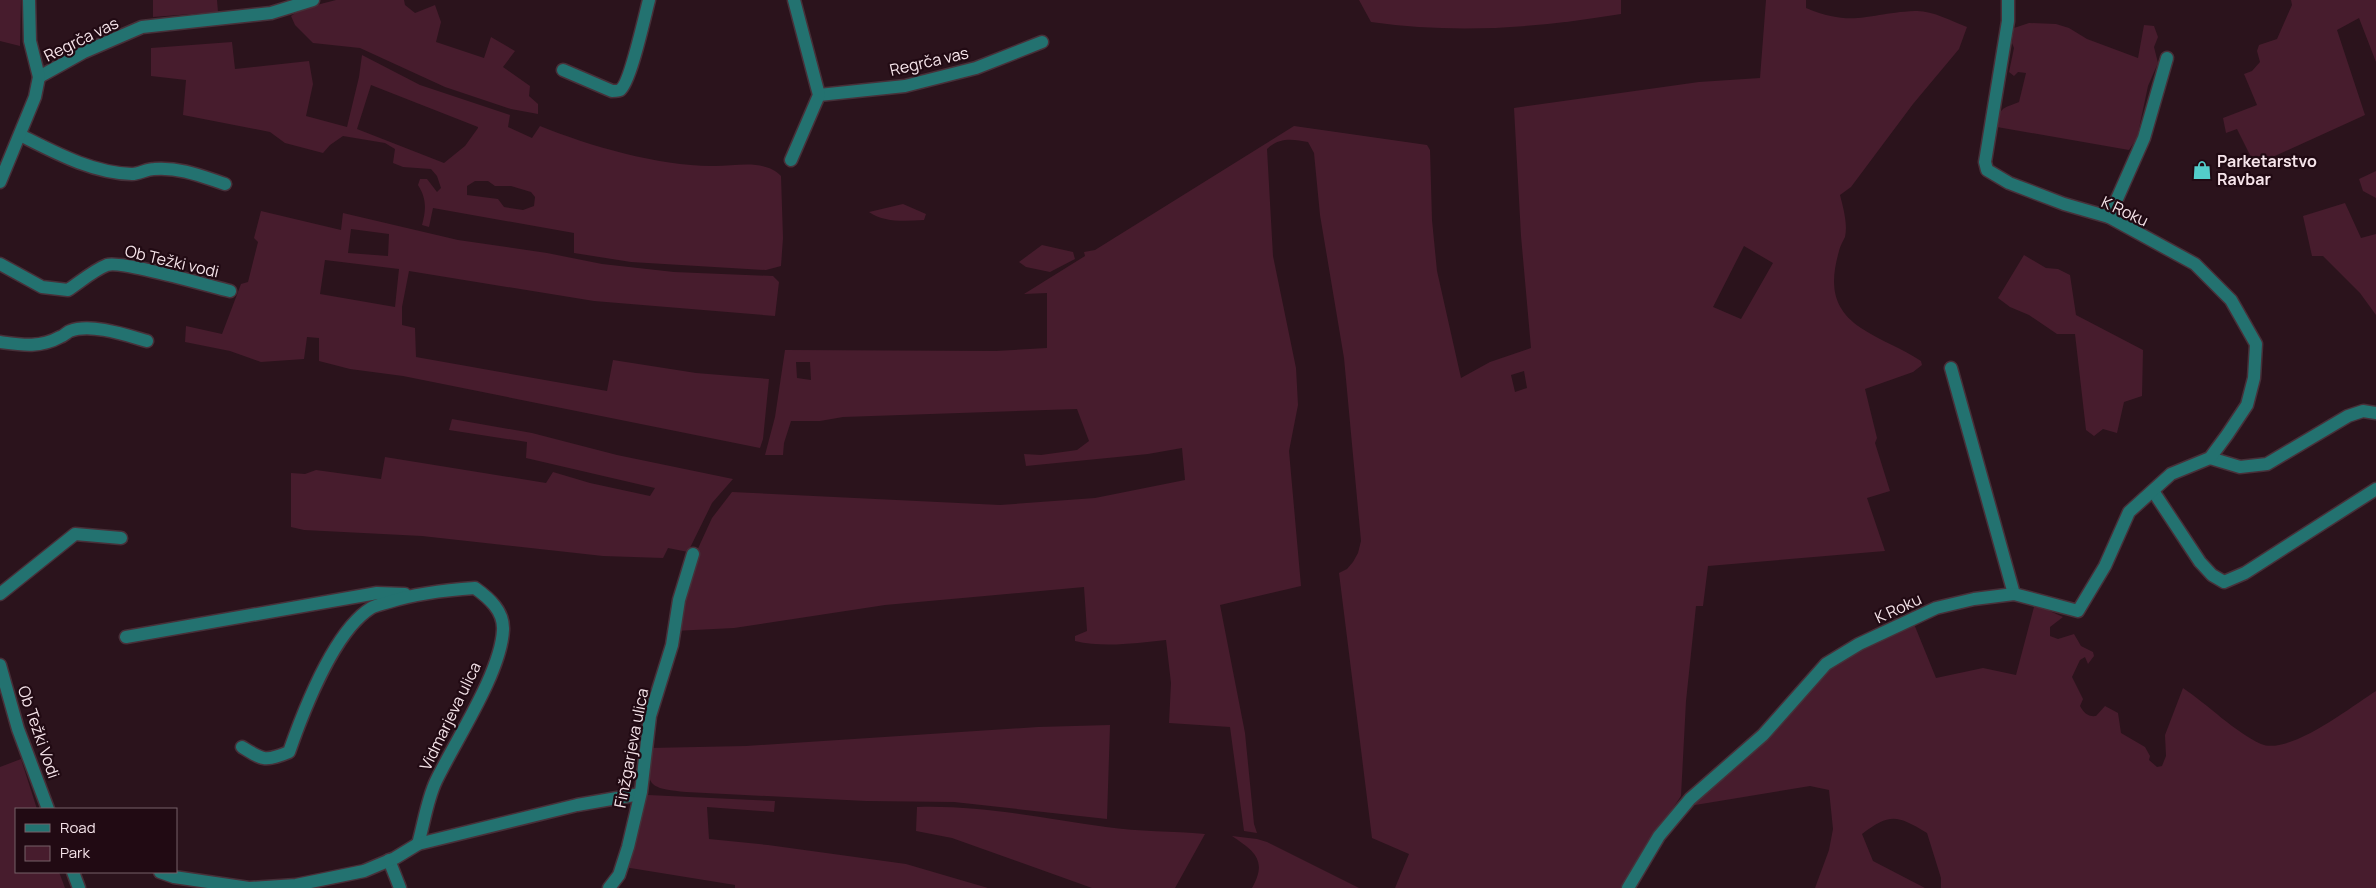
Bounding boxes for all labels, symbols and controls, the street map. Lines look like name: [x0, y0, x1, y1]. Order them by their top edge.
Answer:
street label: Regrča vas: [40, 11, 122, 67]
street label: Regrča vas: [887, 41, 971, 81]
place label: Parketarstvo Ravbar: [2217, 150, 2317, 190]
shop icon: Parketarstvo Ravbar: [2191, 159, 2213, 181]
street label: K Roku: [2098, 191, 2152, 231]
street label: Ob Težki vodi: [123, 240, 221, 282]
street label: K Roku: [1871, 588, 1925, 628]
street label: Vidmarjeva ulica: [414, 658, 486, 774]
street label: Ob Težki Vodi: [13, 683, 65, 781]
street label: Finžgarjeva ulica: [609, 686, 653, 810]
legend: [15, 808, 178, 873]
text: Road: [60, 817, 96, 838]
text: Park: [60, 842, 90, 863]

